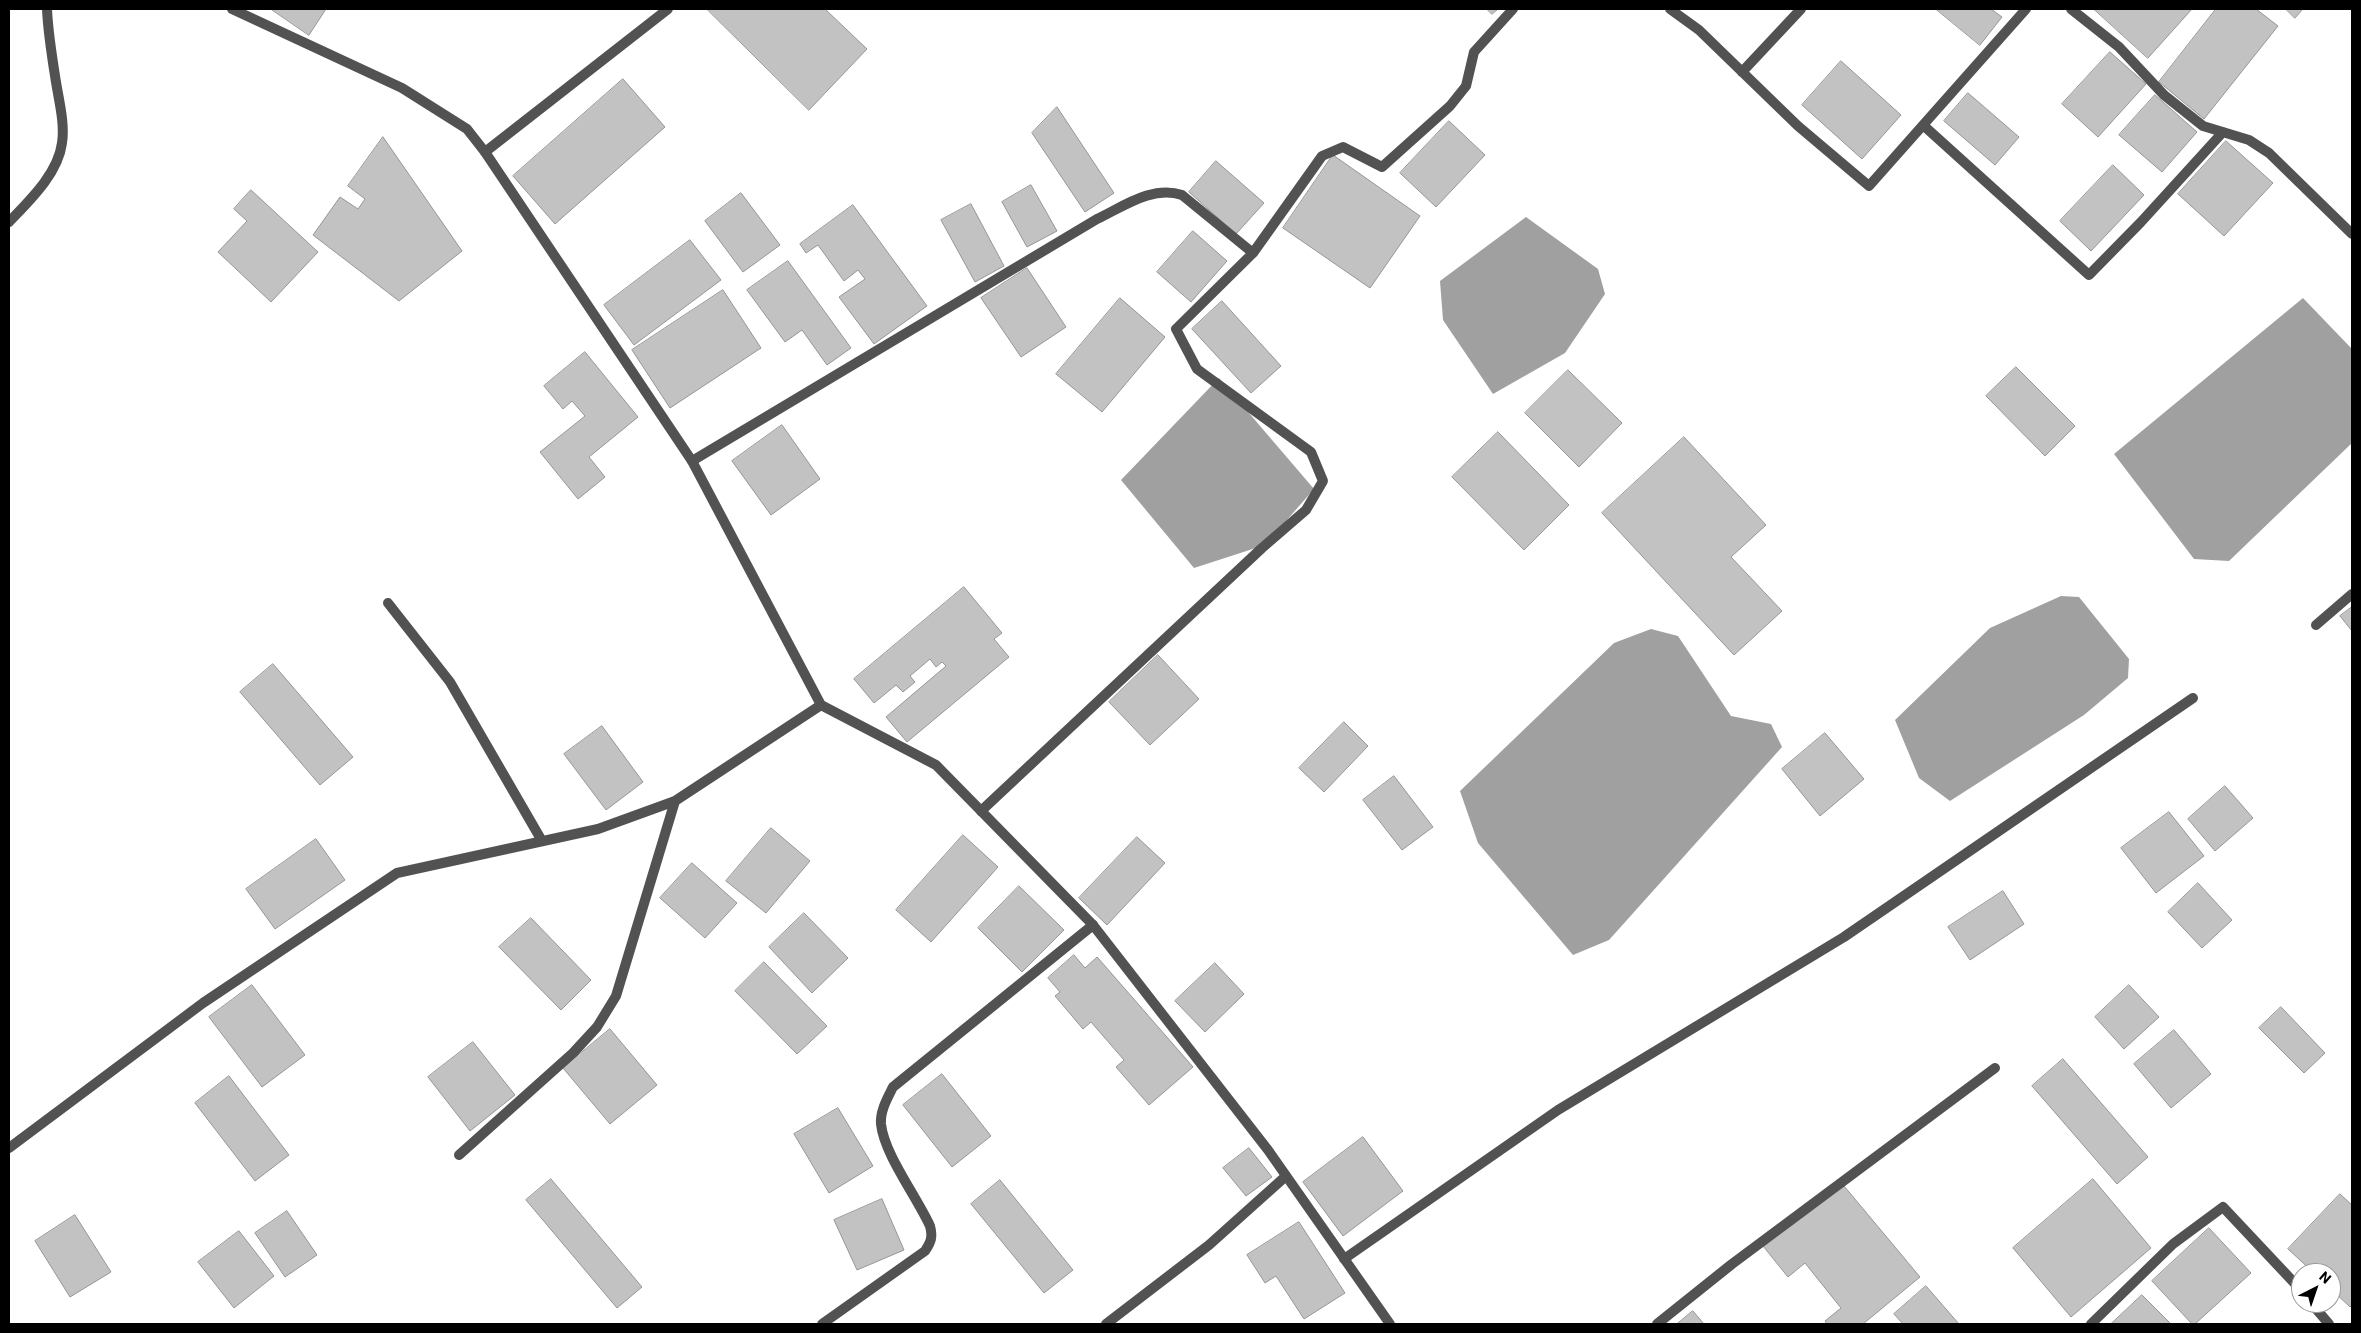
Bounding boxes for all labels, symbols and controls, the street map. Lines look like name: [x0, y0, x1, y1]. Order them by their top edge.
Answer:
north arrow: [2291, 1263, 2341, 1313]
text: N: [2316, 1268, 2334, 1287]

